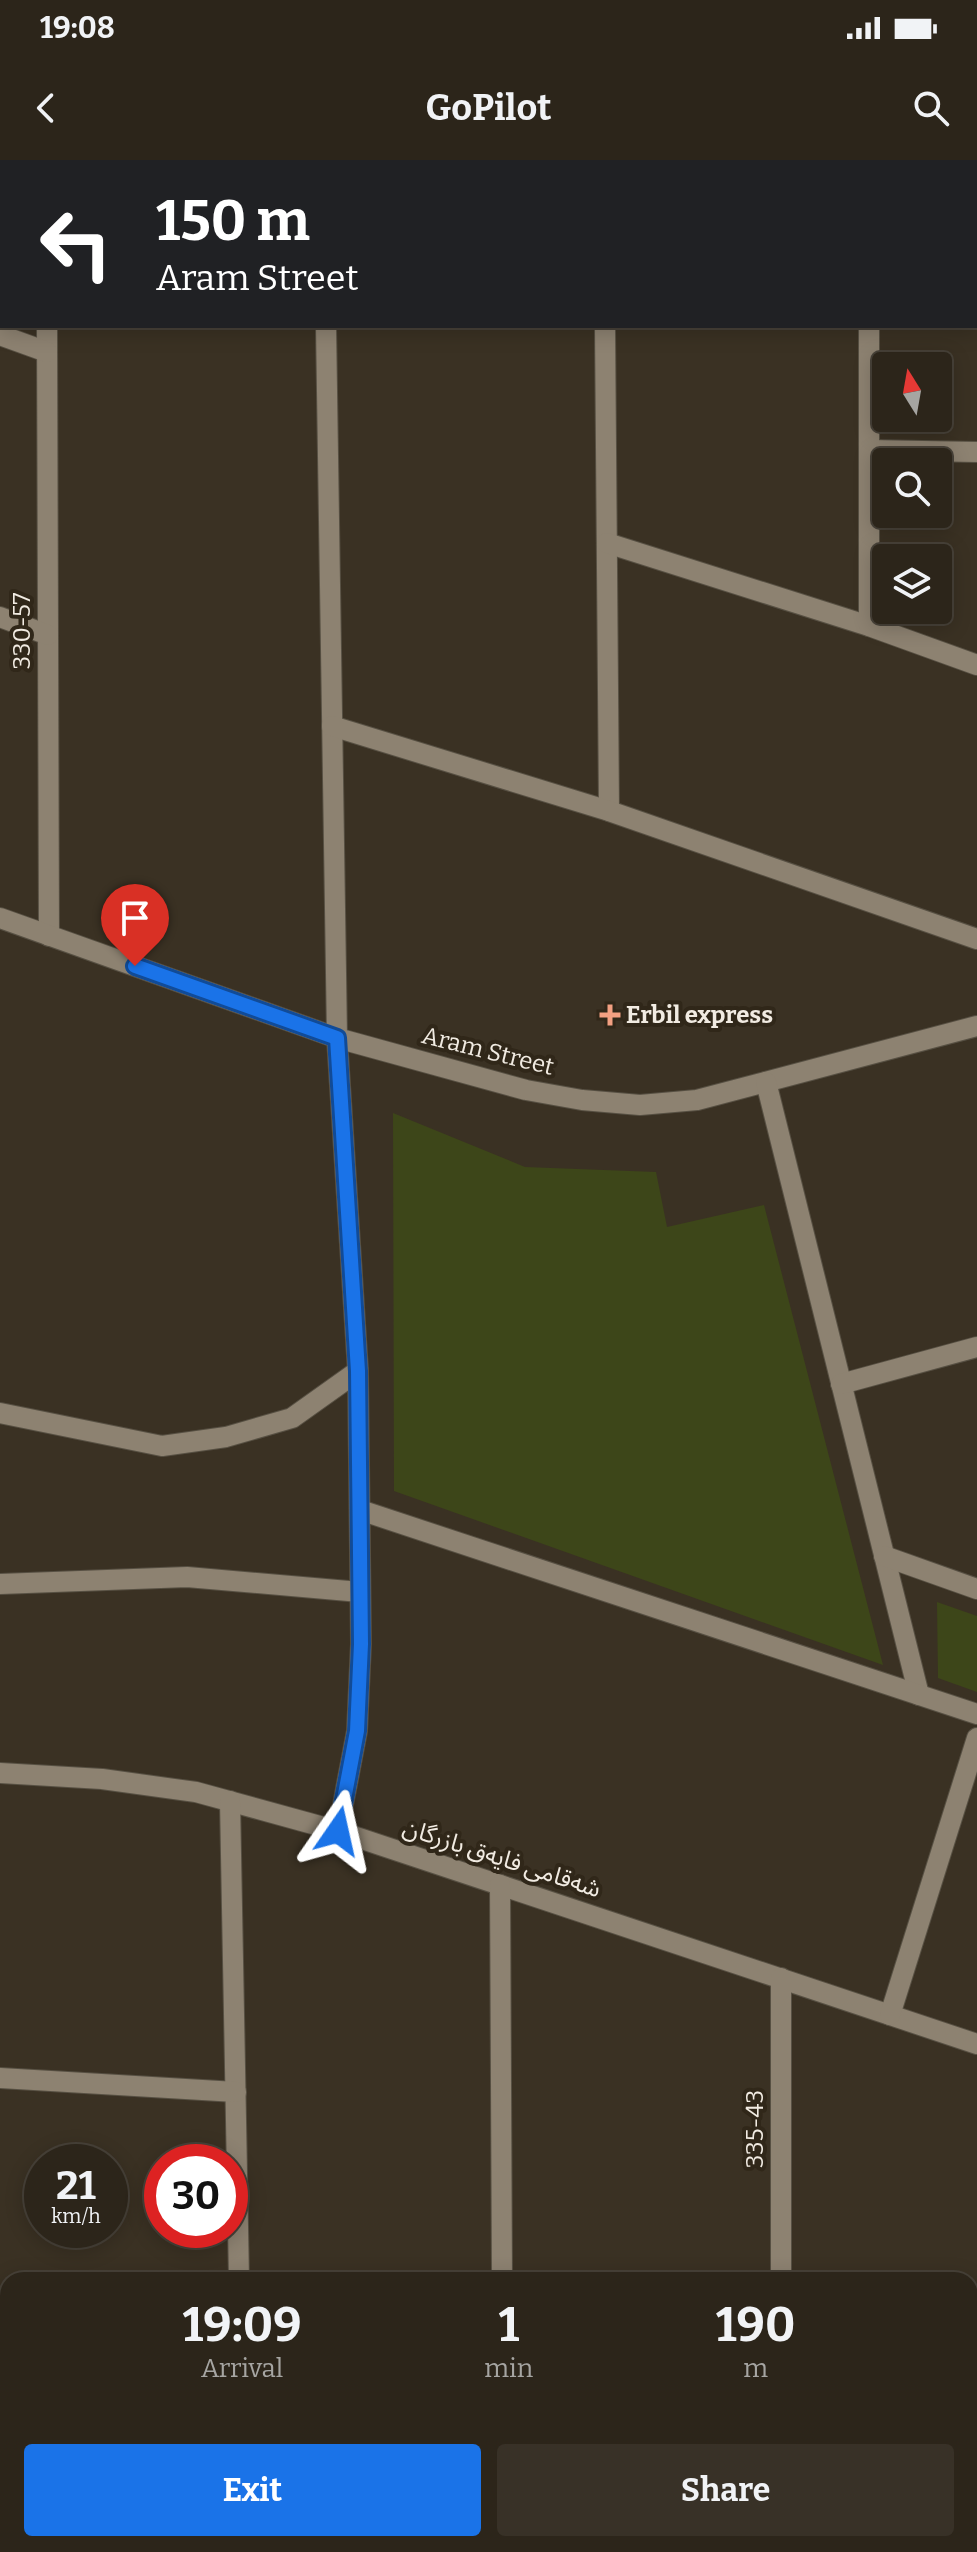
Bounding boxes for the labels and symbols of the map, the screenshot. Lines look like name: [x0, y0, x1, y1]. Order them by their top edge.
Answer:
north arrow: [872, 352, 952, 432]
street label: 330-57: [8, 593, 36, 669]
pin: [101, 884, 169, 966]
place label: Erbil express: [626, 1001, 773, 1029]
marker: Erbil express: [601, 1006, 619, 1024]
street label: Aram Street: [419, 1021, 557, 1081]
position arrow: [296, 1789, 380, 1873]
street label: شەقامی فایەق بازرگان: [399, 1813, 605, 1903]
street label: 335-43: [741, 2090, 769, 2168]
speed limit sign: 30: [144, 2144, 248, 2248]

